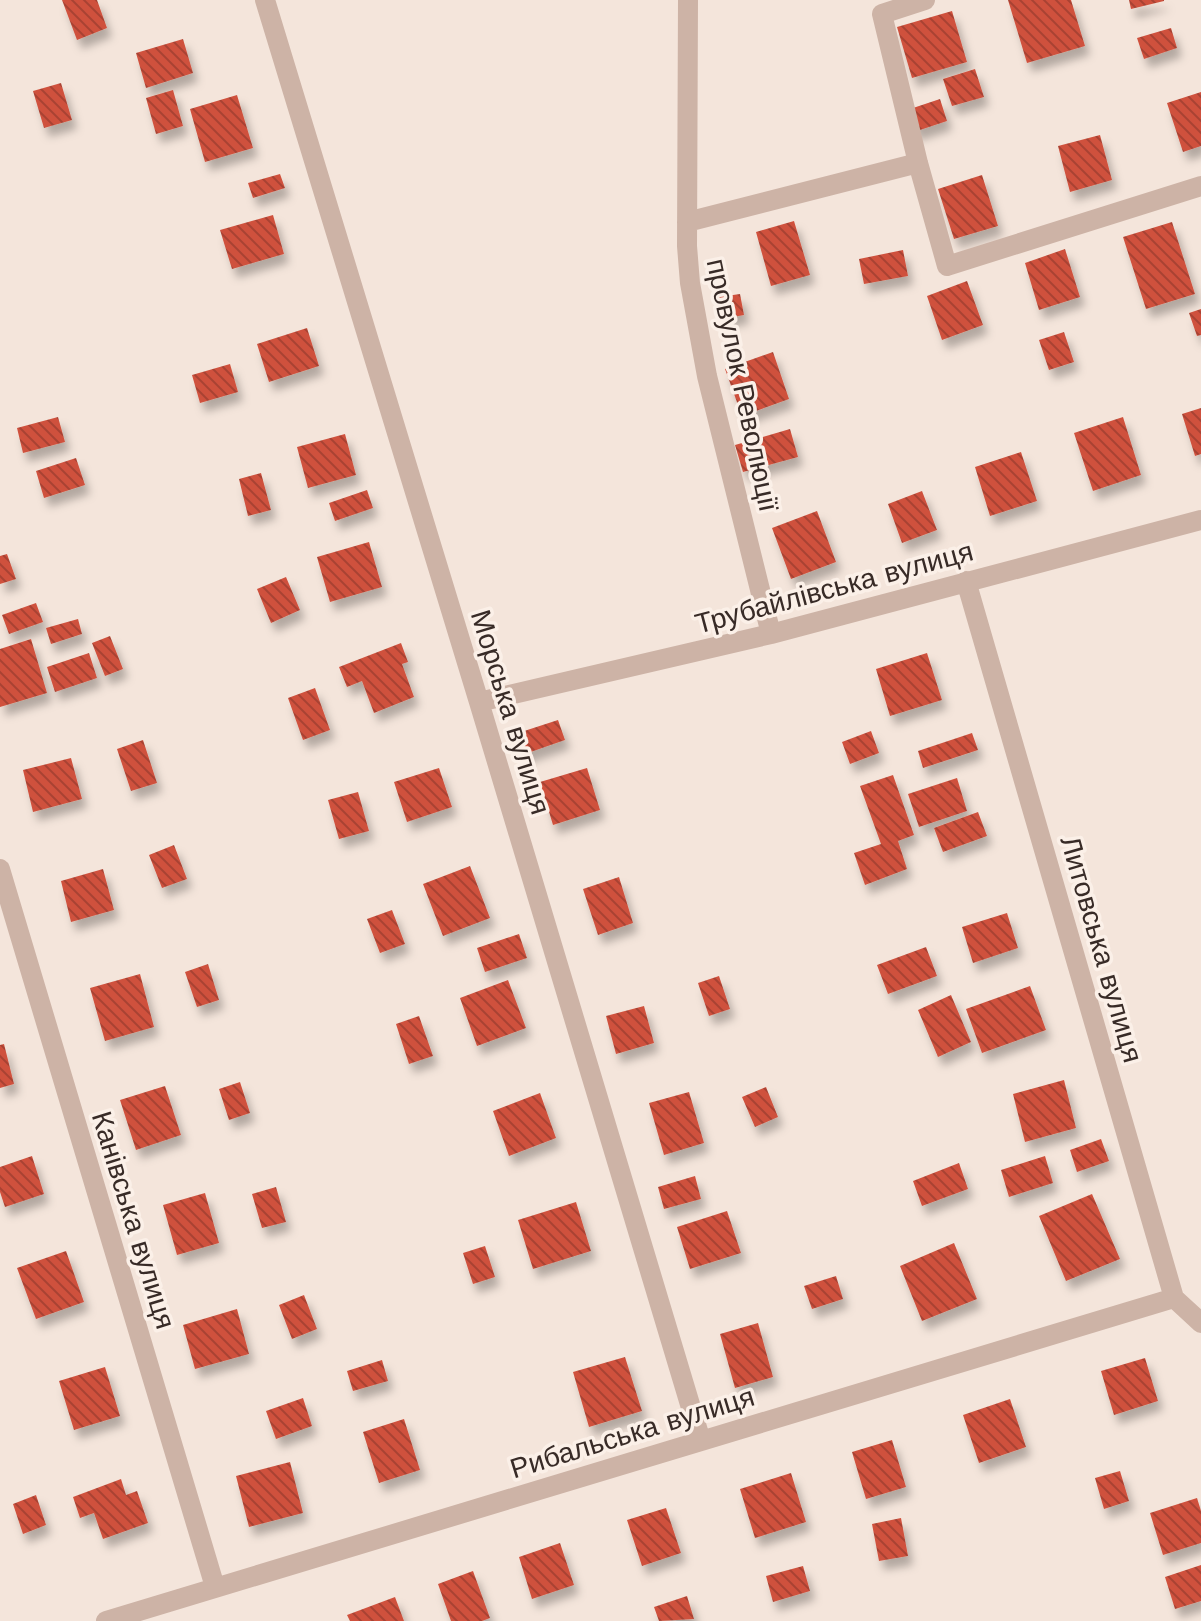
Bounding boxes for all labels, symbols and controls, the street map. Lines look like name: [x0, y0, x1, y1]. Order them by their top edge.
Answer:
street label: провулок Революції: [700, 256, 786, 515]
street label: Трубайлівська вулиця: [692, 535, 977, 640]
street label: Морська вулиця: [464, 606, 557, 818]
street label: Литовська вулиця: [1053, 832, 1150, 1066]
street label: Канівська вулиця: [85, 1107, 182, 1333]
street label: Рибальська вулиця: [506, 1380, 758, 1485]

